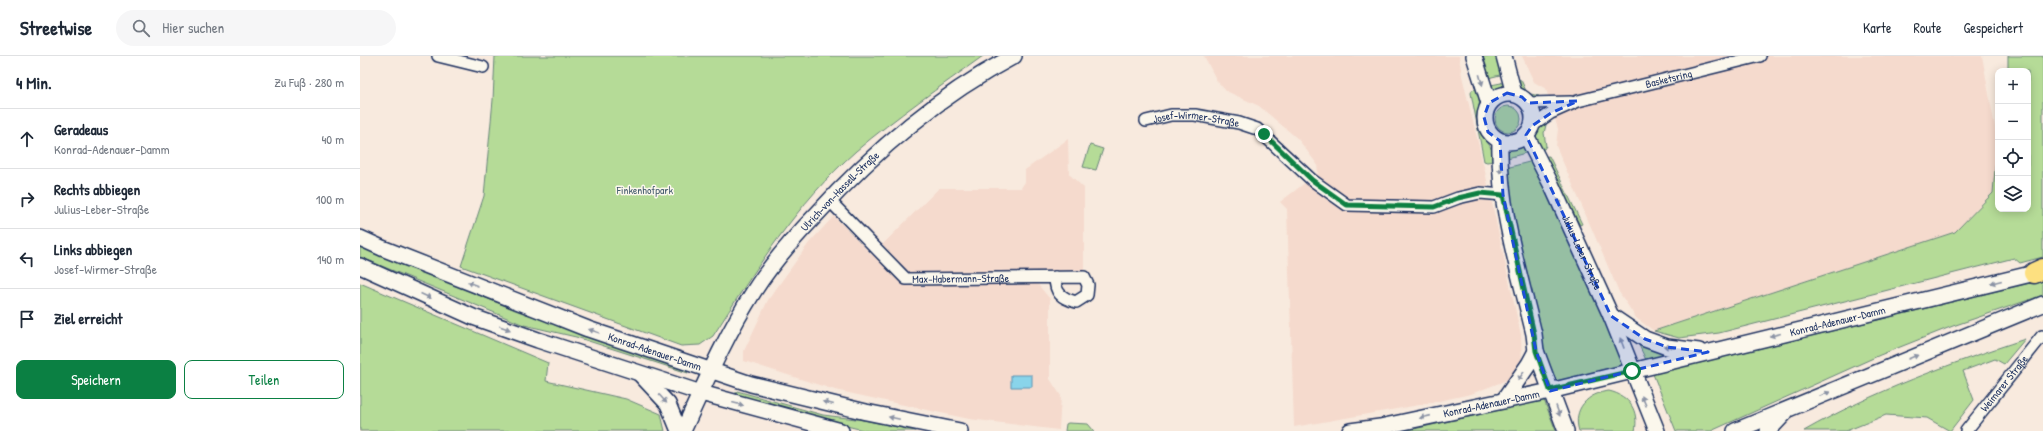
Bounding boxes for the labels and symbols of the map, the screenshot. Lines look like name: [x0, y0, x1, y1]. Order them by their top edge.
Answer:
street label: Basketsring: [1644, 66, 1694, 91]
one-way arrow: [1478, 74, 1484, 86]
street label: Josef-Wirmer-Straße: [1152, 108, 1241, 130]
route end: [1255, 125, 1273, 143]
street label: Ulrich-von-Hassell-Straße: [797, 148, 882, 234]
one-way arrow: [1497, 162, 1504, 174]
park label: Finkenhofpark: [616, 183, 674, 197]
one-way arrow: [1557, 198, 1563, 209]
street label: Julius-Leber-Straße: [1559, 213, 1605, 292]
street label: Max-Habermann-Straße: [912, 271, 1010, 286]
one-way arrow: [1990, 279, 2002, 285]
one-way arrow: [466, 281, 478, 287]
one-way arrow: [421, 293, 432, 299]
street label: Konrad-Adenauer-Damm: [1788, 303, 1887, 339]
one-way arrow: [500, 326, 512, 332]
one-way arrow: [588, 328, 600, 334]
street label: Konrad-Adenauer-Damm: [606, 329, 704, 374]
one-way arrow: [1769, 333, 1781, 339]
one-way arrow: [1618, 337, 1624, 349]
one-way arrow: [1663, 343, 1675, 349]
street label: Weimarer Straße: [1977, 352, 2031, 414]
one-way arrow: [1907, 353, 1919, 359]
route start: [1623, 362, 1641, 380]
one-way arrow: [1517, 371, 1525, 381]
street label: Konrad-Adenauer-Damm: [1442, 386, 1541, 420]
one-way arrow: [1819, 391, 1830, 397]
one-way arrow: [659, 394, 668, 405]
one-way arrow: [1641, 395, 1647, 407]
one-way arrow: [822, 399, 835, 405]
one-way arrow: [732, 401, 744, 407]
one-way arrow: [1555, 405, 1561, 417]
one-way arrow: [888, 414, 900, 420]
one-way arrow: [1419, 415, 1431, 421]

